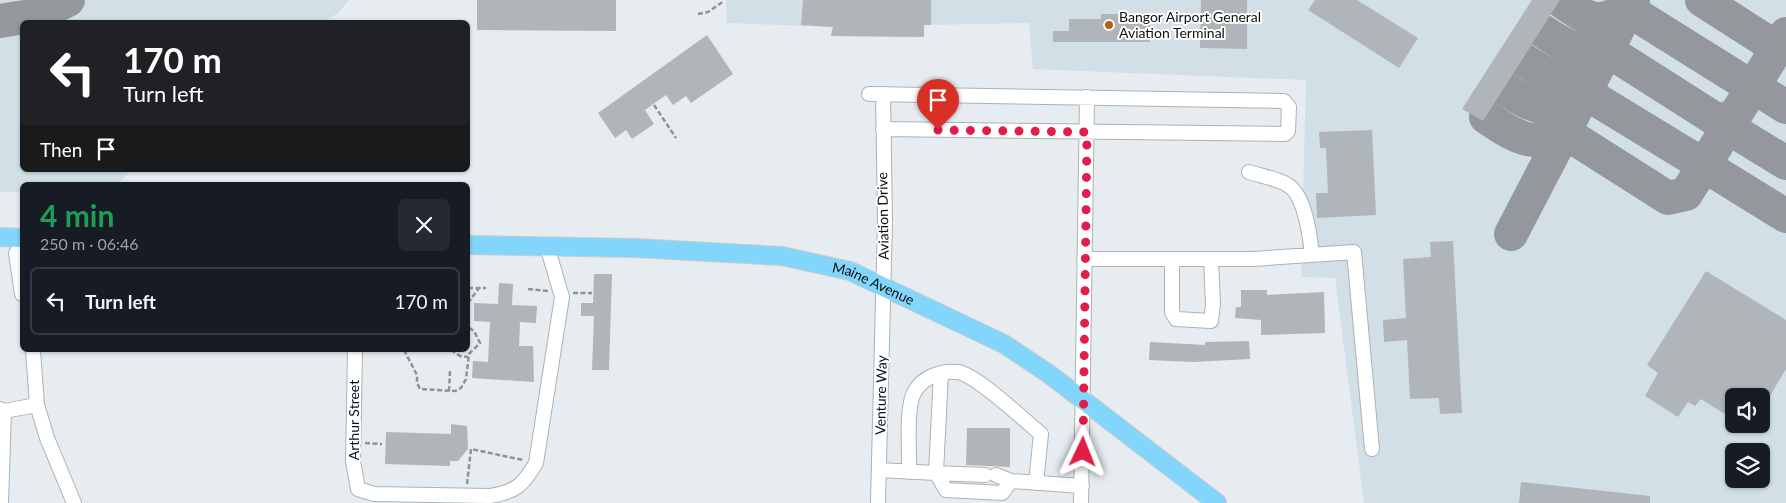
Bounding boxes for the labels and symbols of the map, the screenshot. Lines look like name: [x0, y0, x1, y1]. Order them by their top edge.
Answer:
place label: Bangor Airport General Aviation Terminal: [1119, 8, 1261, 41]
marker: Bangor Airport General Aviation Terminal: [1103, 19, 1115, 31]
pin: [917, 79, 959, 130]
street label: Aviation Drive: [873, 172, 892, 260]
street label: Maine Avenue: [831, 258, 917, 308]
street label: Venture Way: [871, 354, 890, 435]
street label: Arthur Street: [345, 380, 362, 460]
position arrow: [1056, 425, 1108, 477]

